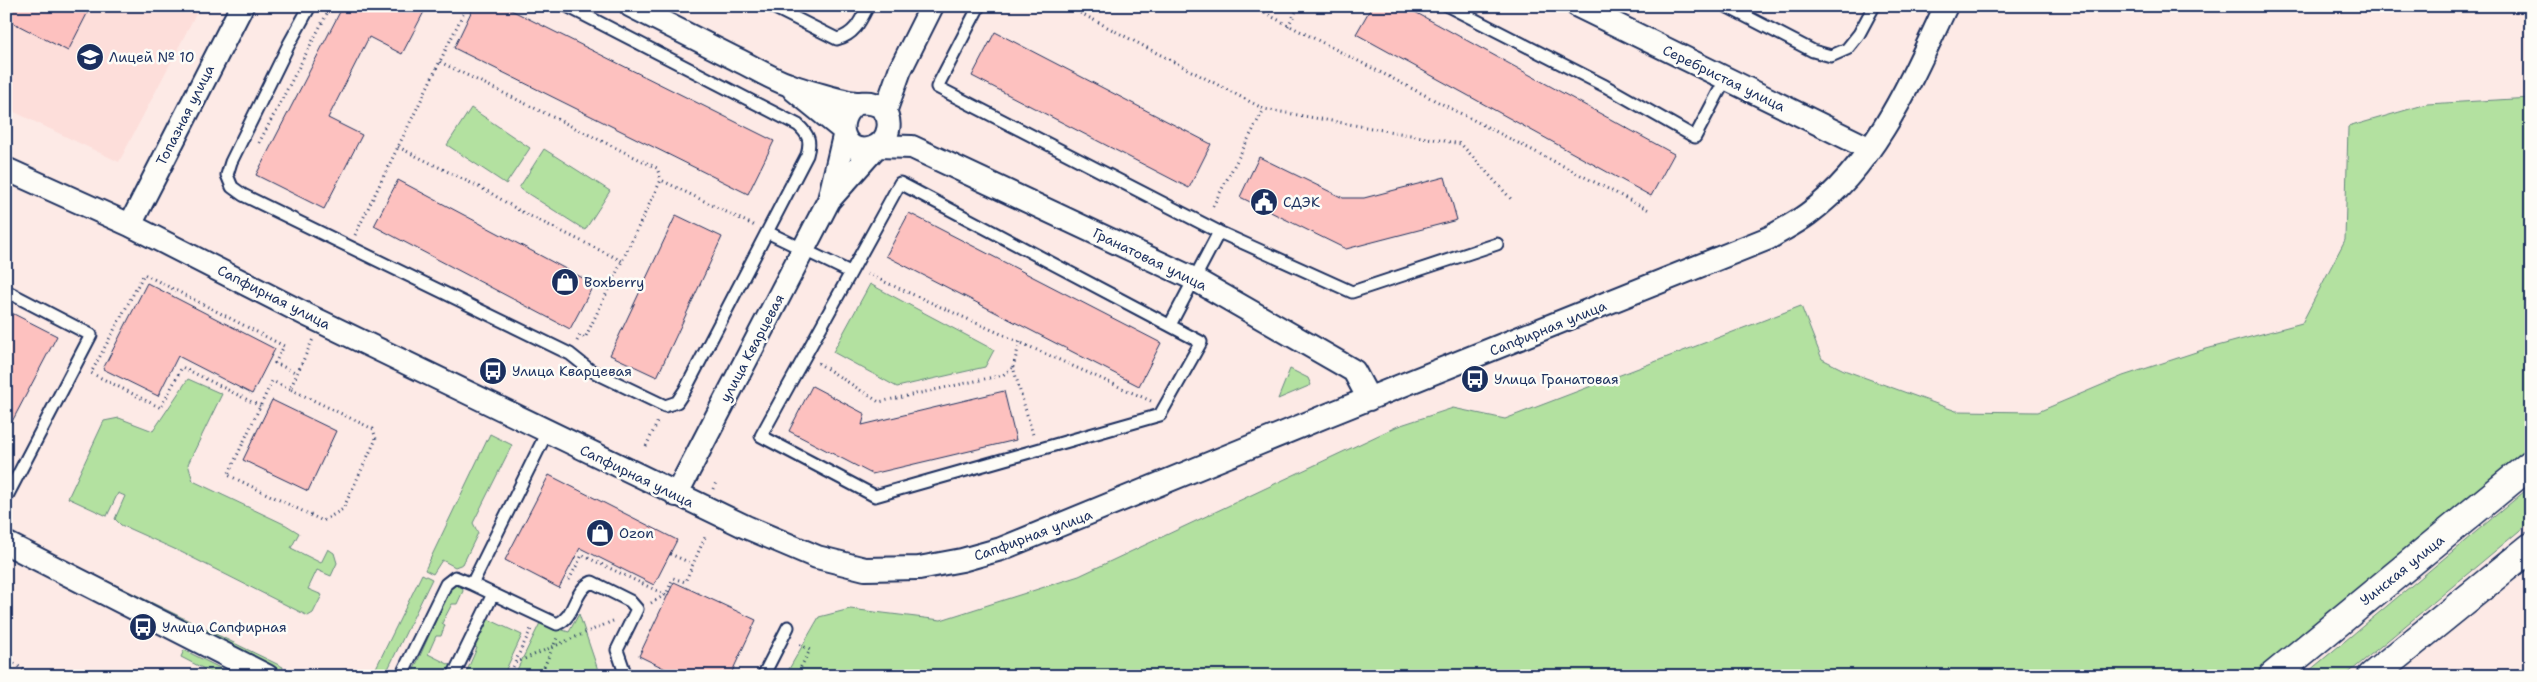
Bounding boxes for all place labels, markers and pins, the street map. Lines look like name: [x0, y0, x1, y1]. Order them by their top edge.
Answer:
school or university icon: Лицей № 10: [75, 42, 105, 72]
place label: Лицей № 10: [109, 48, 195, 66]
public building icon: СДЭК: [1249, 187, 1279, 217]
place label: СДЭК: [1283, 193, 1320, 211]
shop icon: Boxberry: [550, 267, 580, 297]
place label: Boxberry: [584, 273, 644, 291]
bus stop icon: Улица Кварцевая: [478, 356, 508, 386]
place label: Улица Кварцевая: [512, 362, 632, 380]
bus stop icon: Улица Гранатовая: [1460, 364, 1490, 394]
place label: Улица Гранатовая: [1494, 370, 1619, 388]
shop icon: Ozon: [585, 518, 615, 548]
place label: Ozon: [619, 524, 654, 542]
bus stop icon: Улица Сапфирная: [128, 612, 158, 642]
place label: Улица Сапфирная: [162, 618, 287, 636]

